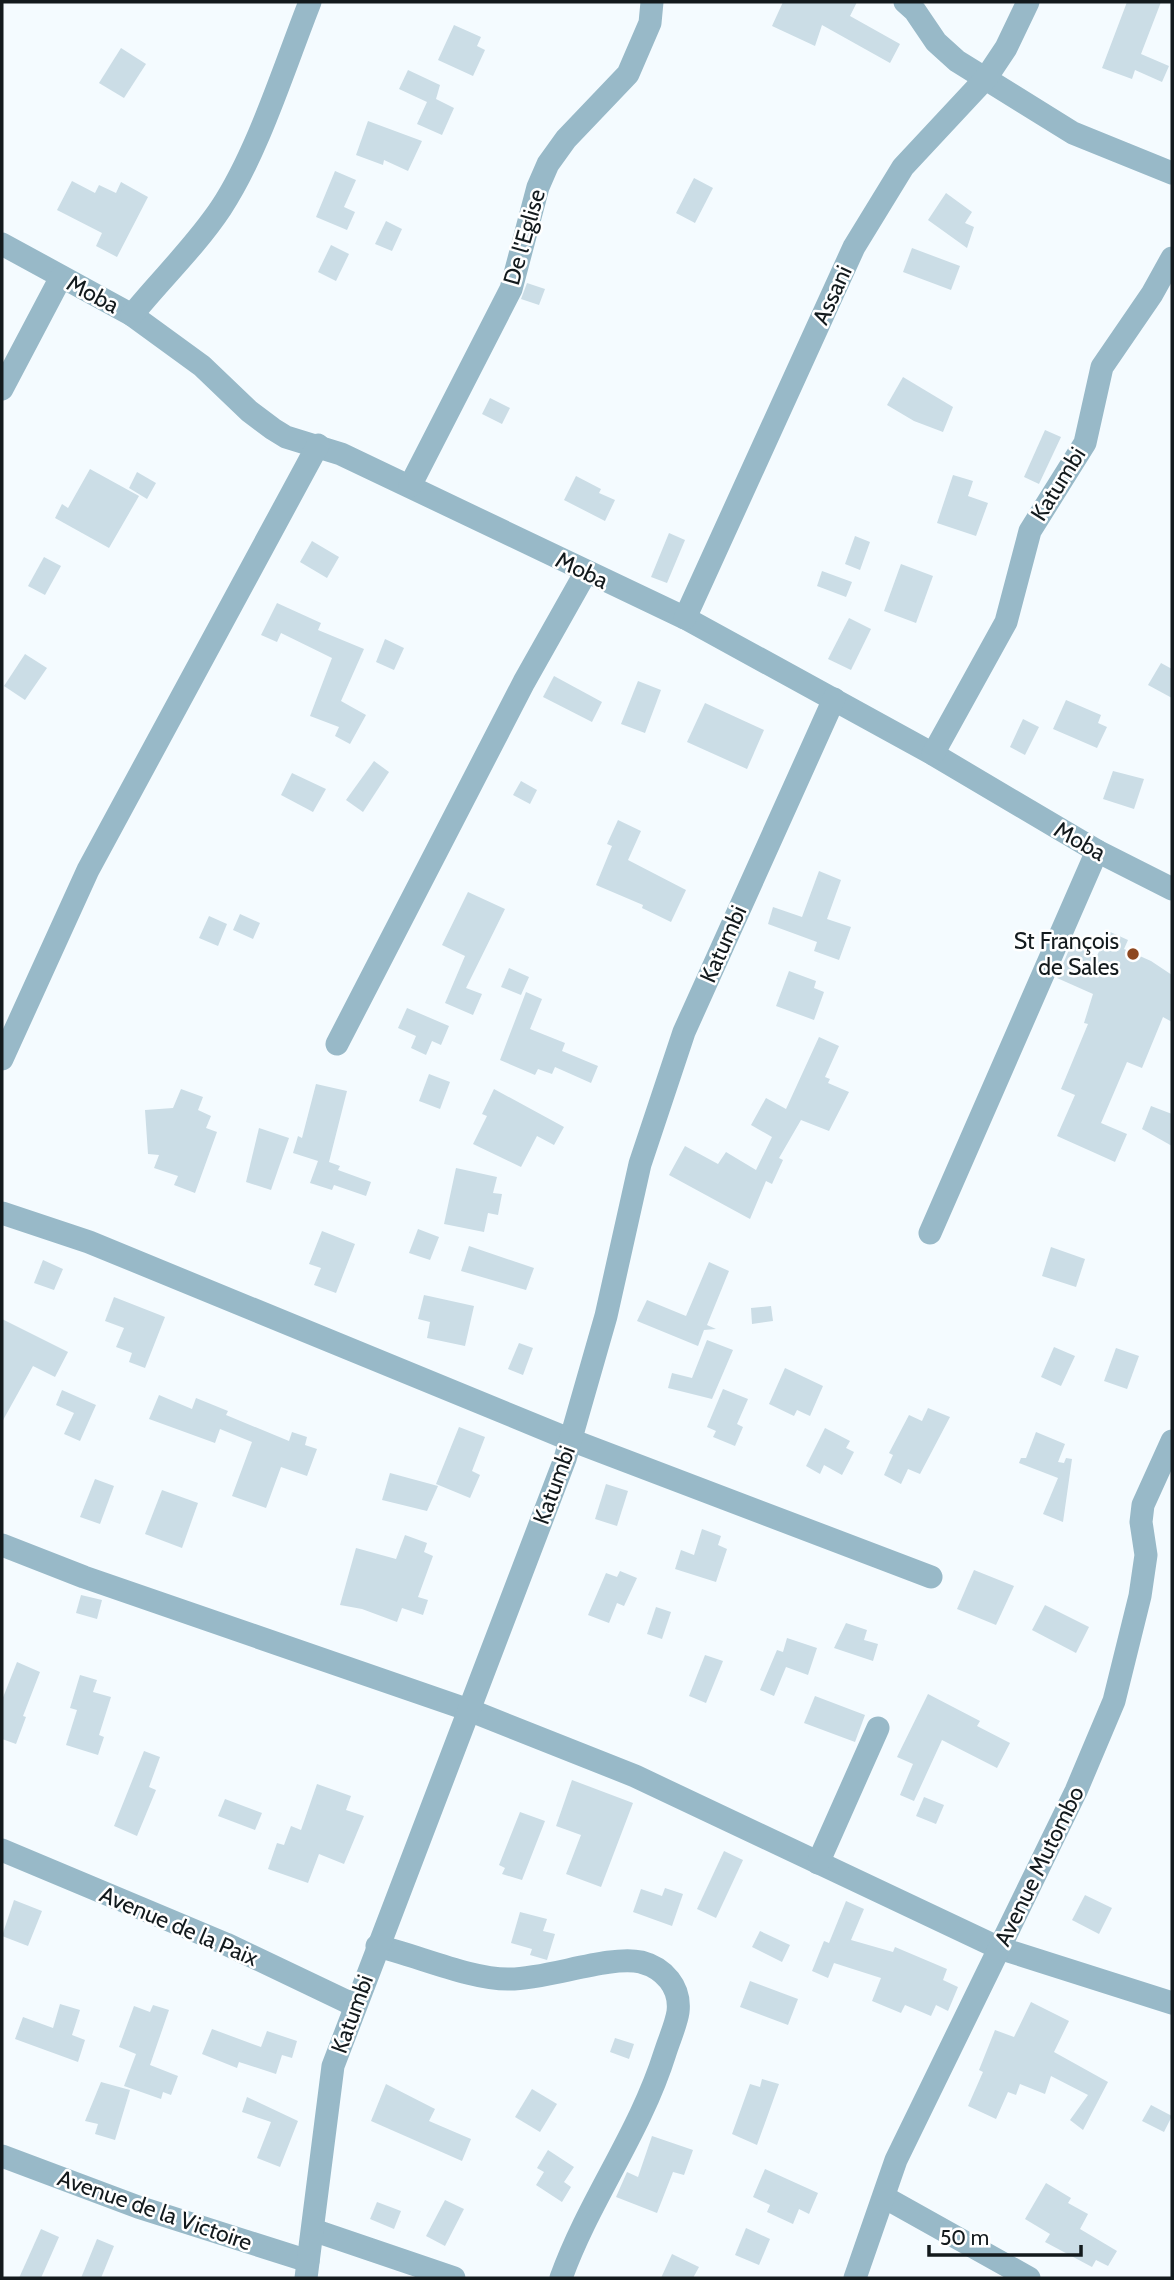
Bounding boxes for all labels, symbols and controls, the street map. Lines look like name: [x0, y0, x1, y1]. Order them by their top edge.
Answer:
street label: De l'Eglise: [497, 186, 551, 288]
street label: Assani: [806, 261, 858, 329]
street label: Moba: [62, 269, 124, 319]
street label: Katumbi: [1025, 442, 1091, 526]
street label: Moba: [551, 545, 613, 595]
street label: Moba: [1049, 815, 1111, 867]
street label: Katumbi: [694, 901, 752, 987]
place label: St François de Sales: [1014, 927, 1119, 981]
marker: St François de Sales: [1125, 946, 1141, 962]
street label: Katumbi: [527, 1442, 581, 1528]
street label: Avenue Mutombo: [988, 1781, 1090, 1951]
street label: Avenue de la Paix: [96, 1880, 262, 1972]
street label: Katumbi: [325, 1971, 379, 2057]
street label: Avenue de la Victoire: [54, 2164, 256, 2256]
scale bar: [929, 2214, 1081, 2258]
text: 50 m: [940, 2225, 989, 2250]

